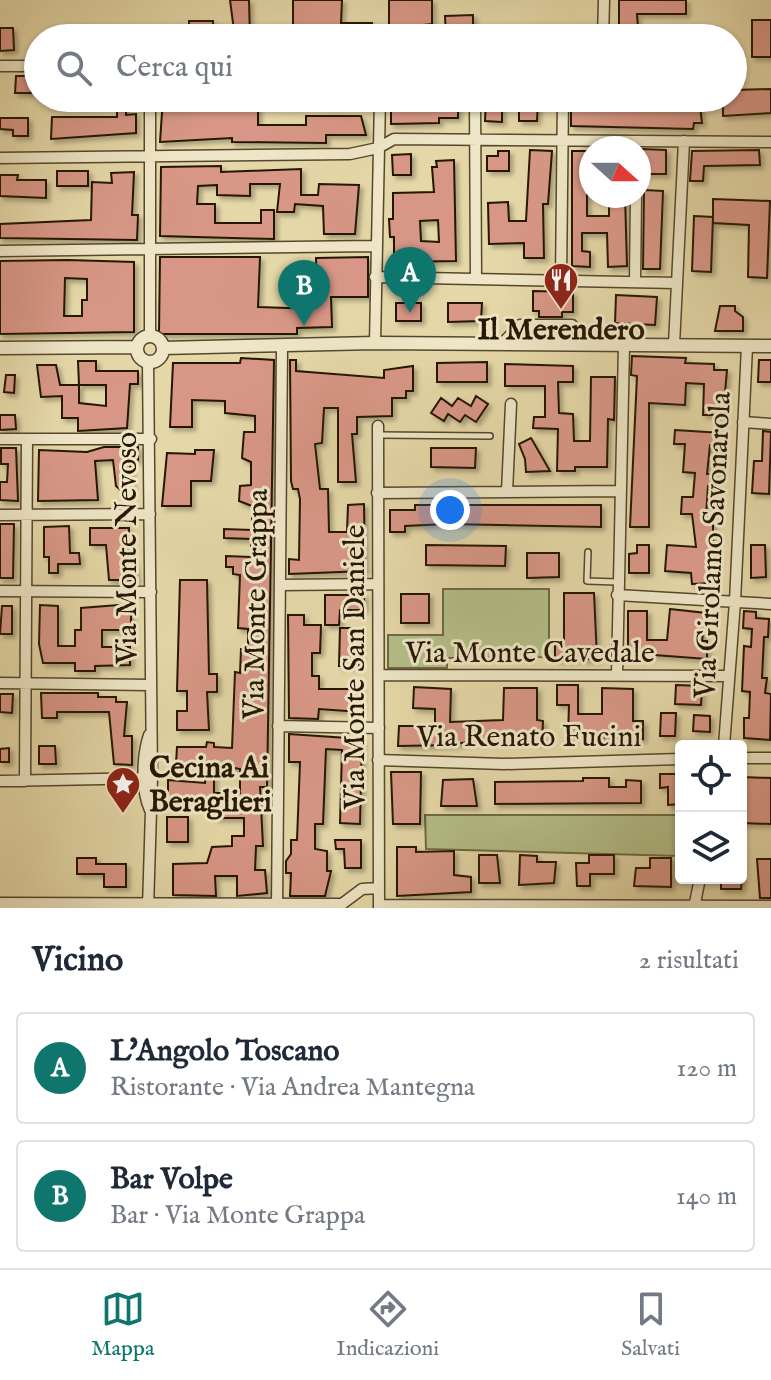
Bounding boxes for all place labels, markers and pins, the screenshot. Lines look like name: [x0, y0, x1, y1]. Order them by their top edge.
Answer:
pin: A: [384, 247, 436, 313]
pin: B: [278, 260, 330, 326]
restaurant icon: Il Merendero: [542, 261, 580, 311]
place label: Il Merendero: [477, 312, 645, 350]
place label: Cecina Ai Beraglieri: [149, 750, 272, 822]
place icon: Cecina Ai Beraglieri: [104, 765, 142, 815]

